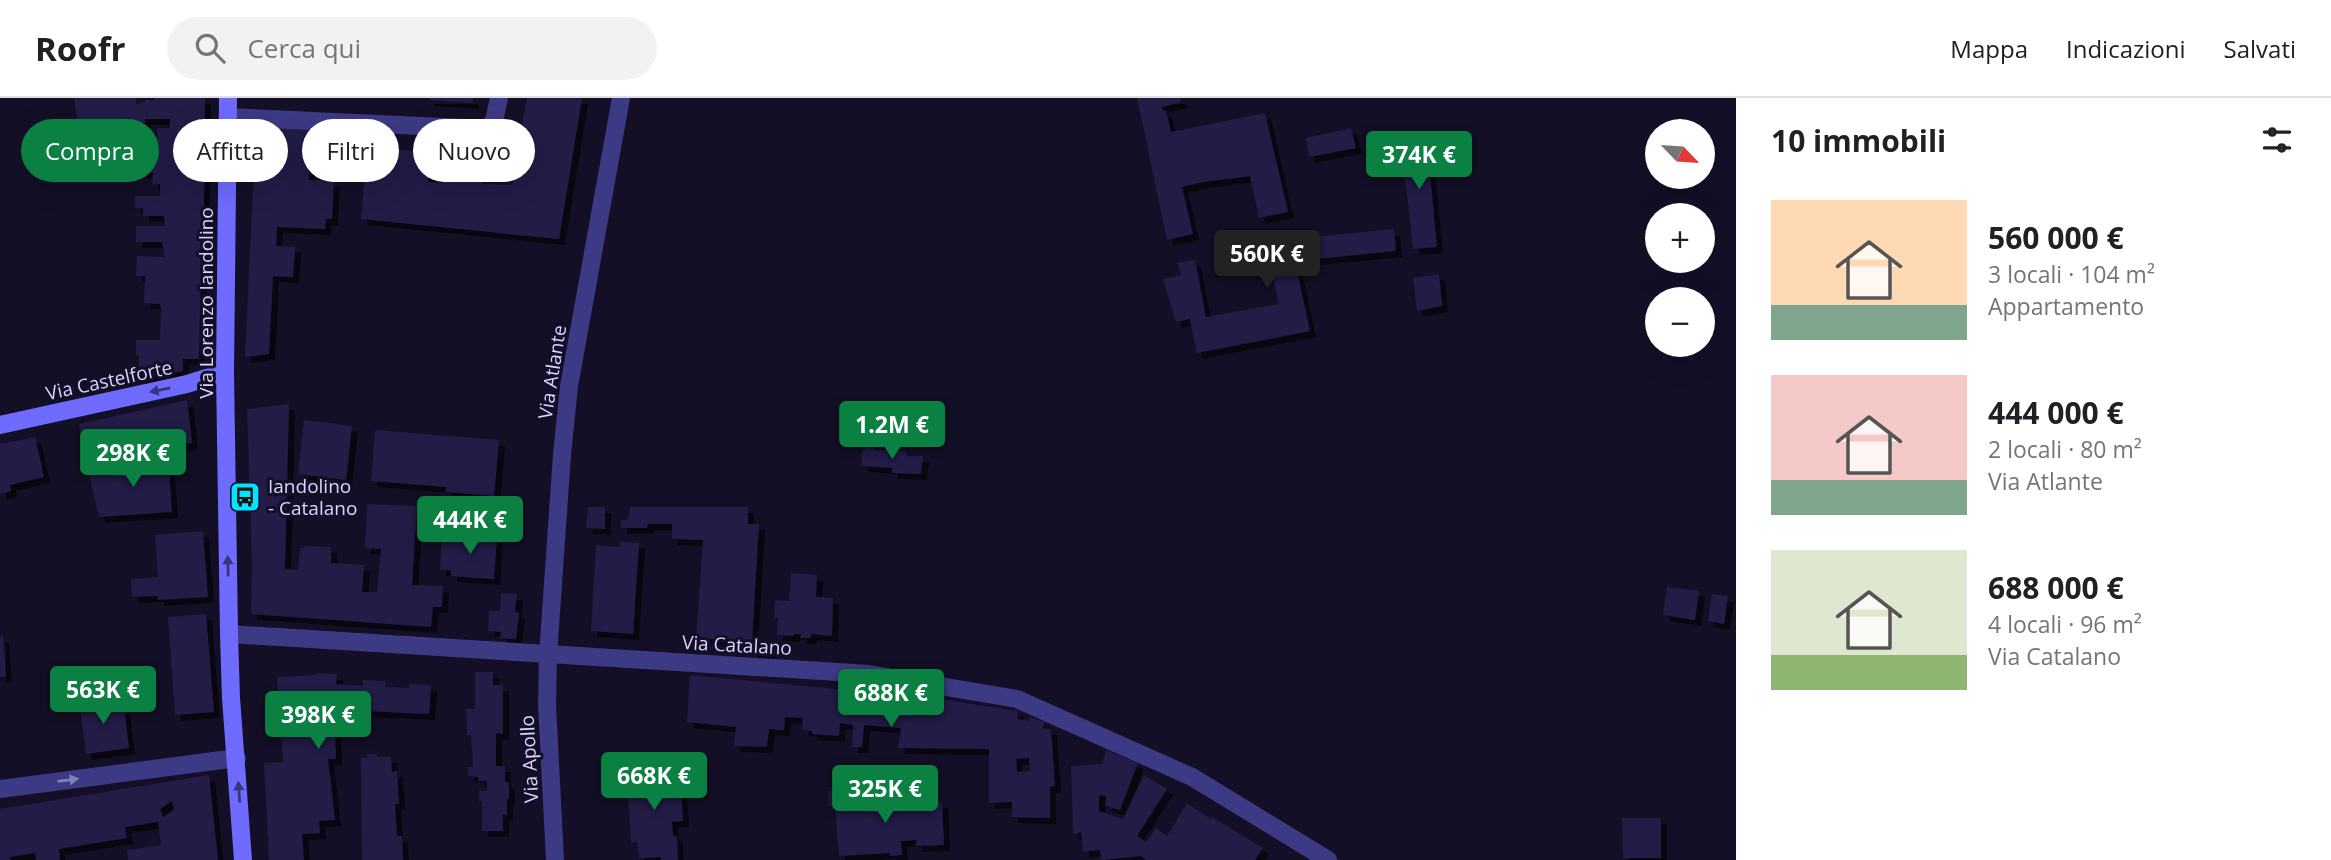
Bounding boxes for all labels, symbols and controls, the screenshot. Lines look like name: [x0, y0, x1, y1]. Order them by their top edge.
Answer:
search box: [167, 17, 657, 80]
text: Roofr: [35, 26, 125, 71]
icon: search: [191, 29, 229, 67]
text: Cerca qui: [247, 30, 361, 66]
text: Mappa: [1950, 32, 2028, 65]
text: Indicazioni: [2066, 32, 2186, 65]
text: Salvati: [2224, 32, 2296, 65]
chip: Compra: [21, 119, 159, 182]
chip: Affitta: [173, 119, 288, 182]
chip: Filtri: [302, 119, 399, 182]
chip: Nuovo: [413, 119, 535, 182]
north arrow: [1645, 119, 1715, 189]
map controls: [1645, 119, 1715, 357]
text: 10 immobili: [1771, 120, 1946, 161]
icon: filters: [2258, 121, 2296, 159]
pin: 374K €: [1362, 132, 1476, 191]
text: 374K €: [1382, 138, 1456, 170]
button: +: [1645, 203, 1715, 273]
street label: Via Lorenzo Iandolino: [193, 207, 219, 399]
text: 560 000 €: [1988, 217, 2124, 258]
icon: home: [1827, 228, 1911, 312]
pin: 560K €: [1210, 230, 1324, 290]
text: 560K €: [1230, 237, 1304, 269]
text: 3 locali · 104 m²: [1988, 258, 2155, 290]
button: −: [1645, 287, 1715, 357]
text: Appartamento: [1988, 290, 2144, 322]
street label: Via Atlante: [532, 323, 572, 421]
street label: Via Castelforte: [43, 354, 175, 406]
one-way arrow: [149, 385, 171, 396]
text: 444 000 €: [1988, 392, 2124, 433]
pin: 1.2M €: [835, 402, 949, 461]
icon: home: [1827, 403, 1911, 487]
text: 1.2M €: [855, 408, 929, 440]
pin: 298K €: [76, 430, 190, 489]
text: 2 locali · 80 m²: [1988, 433, 2142, 465]
text: 298K €: [96, 436, 170, 468]
text: Via Atlante: [1988, 465, 2103, 497]
place label: Iandolino - Catalano: [268, 473, 357, 521]
bus stop icon: Iandolino - Catalano: [228, 480, 262, 514]
pin: 444K €: [413, 496, 527, 556]
text: 444K €: [433, 503, 507, 535]
one-way arrow: [222, 555, 234, 577]
text: 688 000 €: [1988, 567, 2124, 608]
icon: home: [1827, 578, 1911, 662]
text: 4 locali · 96 m²: [1988, 608, 2142, 640]
street label: Via Catalano: [681, 629, 793, 661]
text: Via Catalano: [1988, 640, 2121, 672]
pin: 563K €: [46, 666, 160, 726]
pin: 688K €: [834, 670, 948, 729]
text: 563K €: [66, 673, 140, 705]
text: 688K €: [854, 676, 928, 708]
pin: 398K €: [261, 692, 375, 751]
text: 398K €: [281, 698, 355, 730]
street label: Via Apollo: [514, 715, 544, 803]
pin: 668K €: [597, 752, 711, 812]
text: 668K €: [617, 759, 691, 791]
pin: 325K €: [828, 766, 942, 825]
text: 325K €: [848, 772, 922, 804]
one-way arrow: [57, 774, 79, 785]
one-way arrow: [233, 781, 244, 803]

